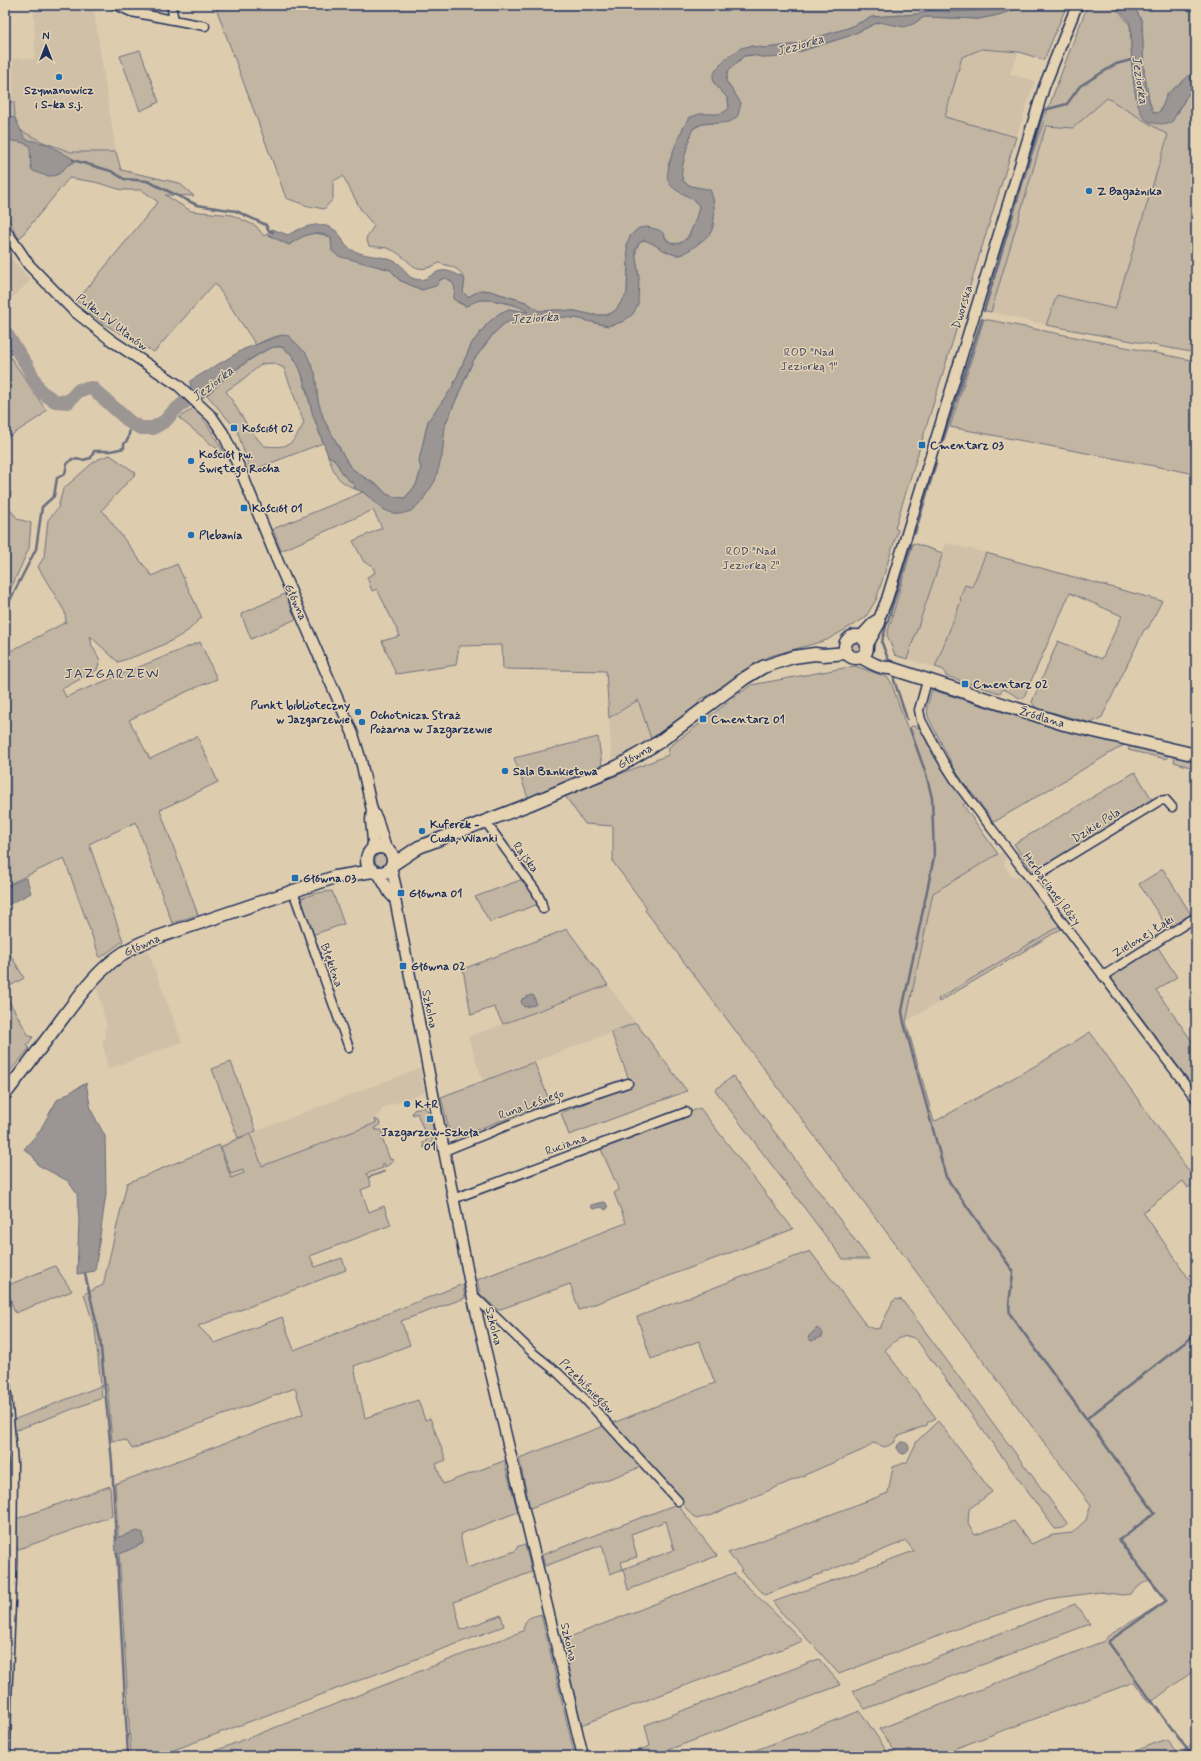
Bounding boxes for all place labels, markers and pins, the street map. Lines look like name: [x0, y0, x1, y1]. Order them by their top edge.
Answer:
marker: Szymanowicz i S-ka s.j.: [54, 72, 64, 82]
place label: Szymanowicz i S-ka s.j.: [24, 83, 94, 113]
place label: Z Bagażnika: [1097, 184, 1162, 201]
marker: Z Bagażnika: [1084, 186, 1094, 196]
place label: Kościół 02: [242, 421, 294, 437]
marker: Kościół 02: [229, 423, 239, 433]
place label: Cmentarz 03: [930, 438, 1004, 454]
marker: Cmentarz 03: [917, 440, 927, 450]
place label: Kościół pw. Świętego Rocha: [199, 447, 280, 478]
marker: Kościół pw. Świętego Rocha: [186, 456, 196, 466]
place label: Kościół 01: [252, 501, 303, 517]
marker: Kościół 01: [239, 503, 249, 513]
place label: Plebania: [199, 528, 243, 544]
marker: Plebania: [186, 530, 196, 540]
place label: Cmentarz 02: [973, 677, 1048, 693]
marker: Cmentarz 02: [960, 679, 970, 689]
place label: Punkt biblioteczny w Jazgarzewie: [250, 698, 351, 728]
marker: Punkt biblioteczny w Jazgarzewie: [353, 707, 363, 717]
place label: Ochotnicza Straż Pożarna w Jazgarzewie: [370, 708, 493, 739]
place label: Cmentarz 01: [711, 712, 785, 728]
marker: Cmentarz 01: [698, 714, 708, 724]
marker: Ochotnicza Straż Pożarna w Jazgarzewie: [357, 717, 367, 727]
place label: Sala Bankietowa: [513, 764, 598, 780]
marker: Sala Bankietowa: [500, 766, 510, 776]
place label: Kuferek - Cuda, Wianki: [430, 817, 498, 847]
marker: Kuferek - Cuda, Wianki: [417, 826, 427, 836]
place label: Główna 03: [303, 871, 356, 887]
marker: Główna 03: [290, 873, 300, 883]
place label: Główna 01: [409, 886, 462, 902]
marker: Główna 01: [396, 888, 406, 898]
place label: Główna 02: [411, 959, 466, 975]
marker: Główna 02: [398, 961, 408, 971]
place label: K+R: [415, 1097, 439, 1113]
marker: K+R: [402, 1099, 412, 1109]
marker: Jazgarzew-Szkoła 01: [425, 1114, 435, 1124]
place label: Jazgarzew-Szkoła 01: [381, 1125, 479, 1155]

